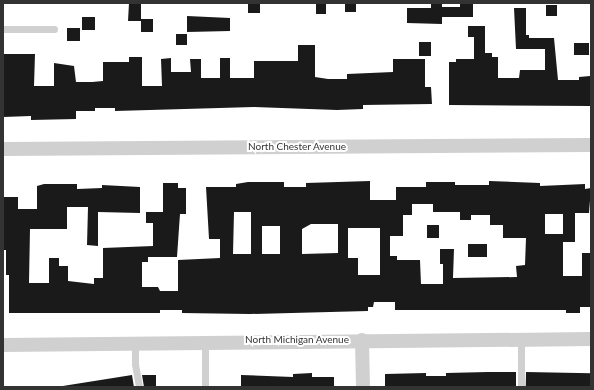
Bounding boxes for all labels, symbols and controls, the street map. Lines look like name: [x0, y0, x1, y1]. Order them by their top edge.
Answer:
street label: North Chester Avenue: [248, 141, 346, 153]
street label: North Michigan Avenue: [245, 334, 349, 346]

